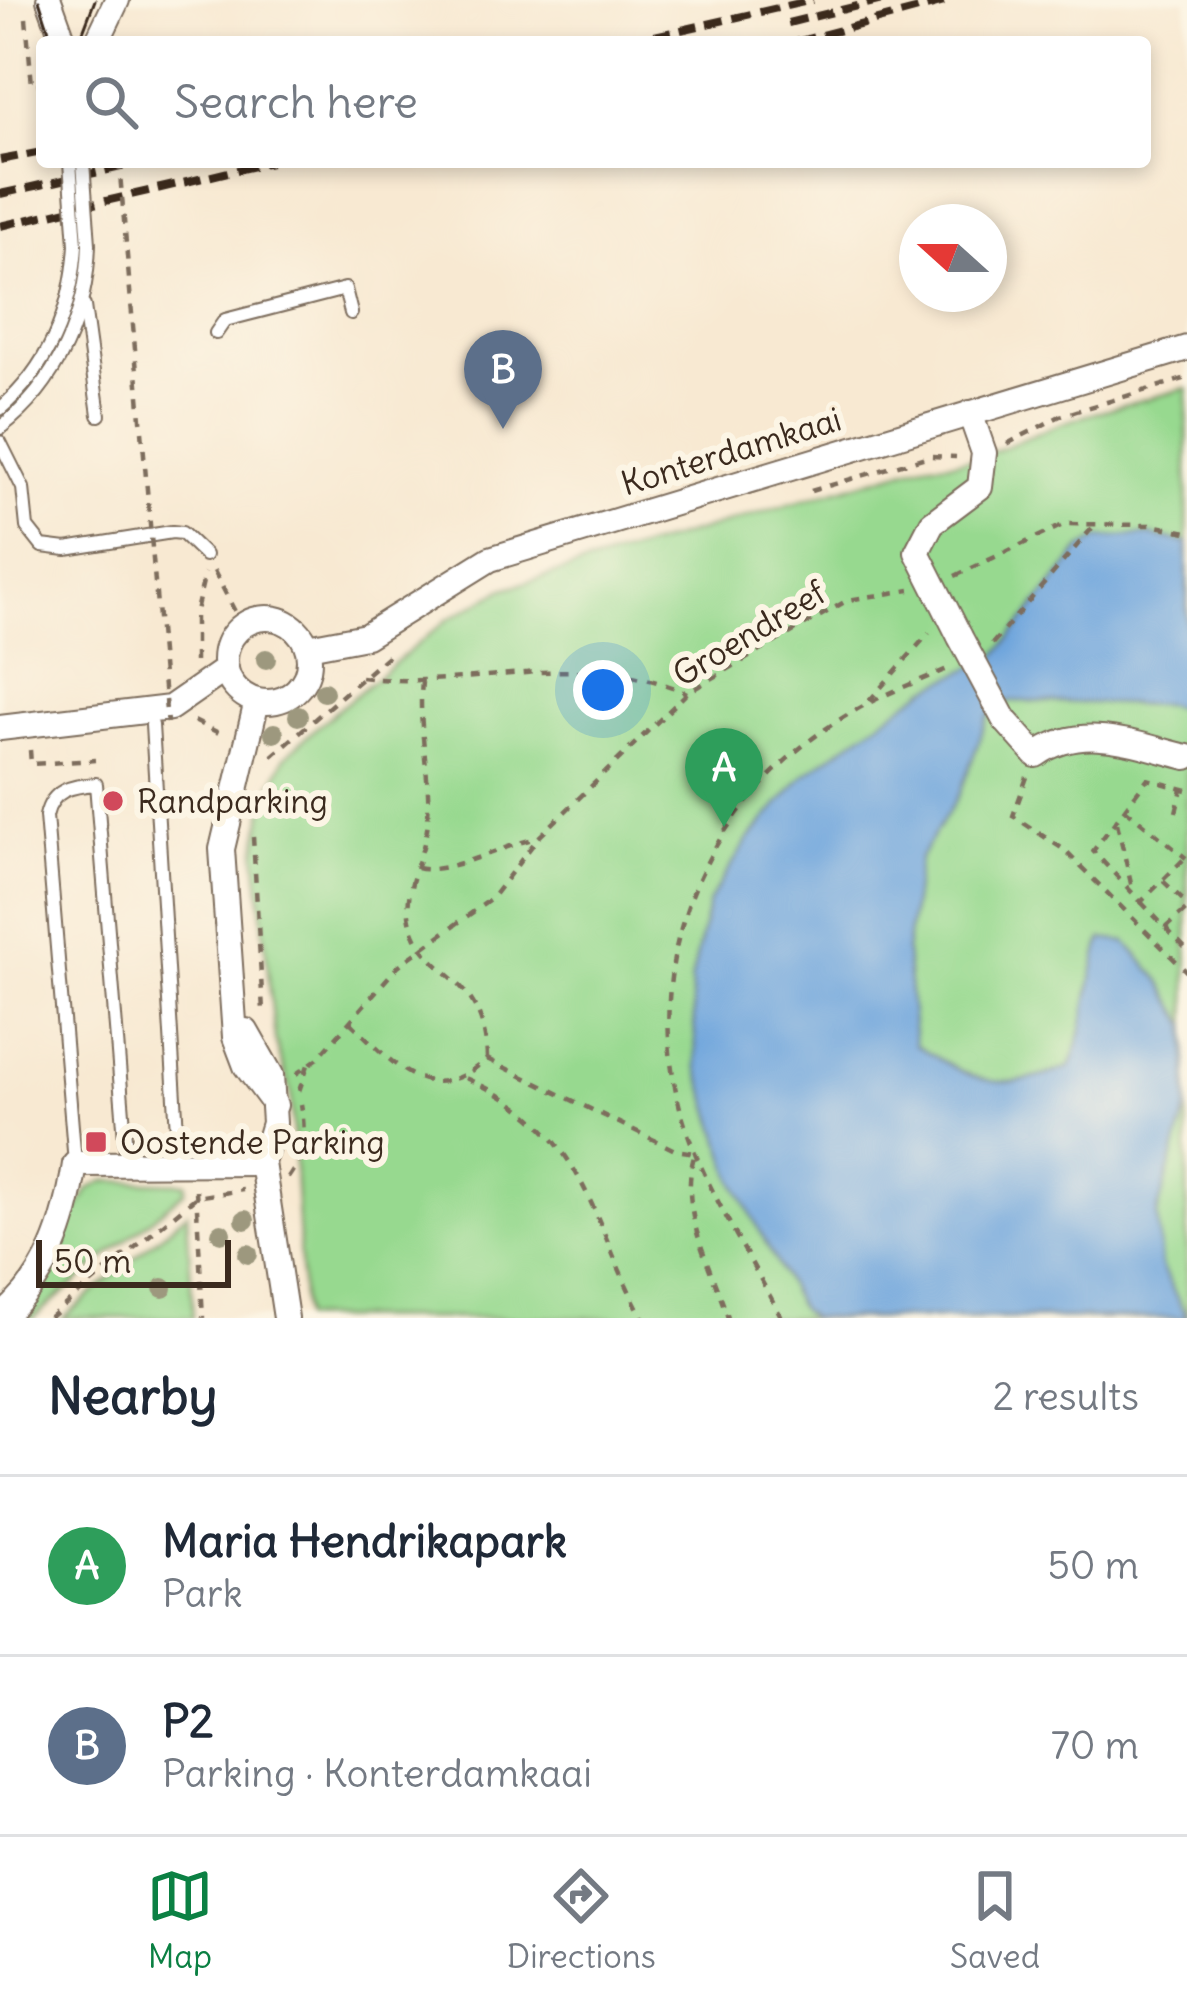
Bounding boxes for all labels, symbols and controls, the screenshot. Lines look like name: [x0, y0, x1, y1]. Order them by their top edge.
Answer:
search box: [36, 36, 1151, 168]
icon: search: [78, 69, 144, 135]
text: Search here: [174, 74, 418, 130]
north arrow: [899, 204, 1007, 312]
pin: B: [464, 330, 542, 429]
street label: Konterdamkaai: [616, 398, 846, 504]
street label: Groendreef: [665, 570, 834, 695]
your location: [573, 660, 633, 720]
pin: A: [685, 728, 763, 827]
place label: Randparking: [137, 780, 328, 822]
marker: Randparking: [100, 788, 126, 814]
place label: Oostende Parking: [120, 1121, 385, 1163]
marker: Oostende Parking: [83, 1129, 109, 1155]
scale bar: [36, 1234, 231, 1287]
text: 50 m: [54, 1240, 131, 1282]
text: Nearby: [48, 1364, 217, 1428]
text: 2 results: [992, 1372, 1139, 1421]
text: Maria Hendrikapark: [162, 1513, 567, 1569]
text: A: [74, 1541, 100, 1590]
text: 50 m: [1047, 1541, 1139, 1590]
text: Park: [162, 1569, 243, 1618]
text: P2: [162, 1693, 214, 1749]
text: B: [74, 1721, 100, 1770]
text: 70 m: [1051, 1721, 1139, 1770]
text: Parking · Konterdamkaai: [162, 1749, 592, 1798]
tab: Map: [147, 1863, 213, 1977]
tab: Directions: [507, 1863, 656, 1977]
tab: Saved: [950, 1863, 1040, 1977]

